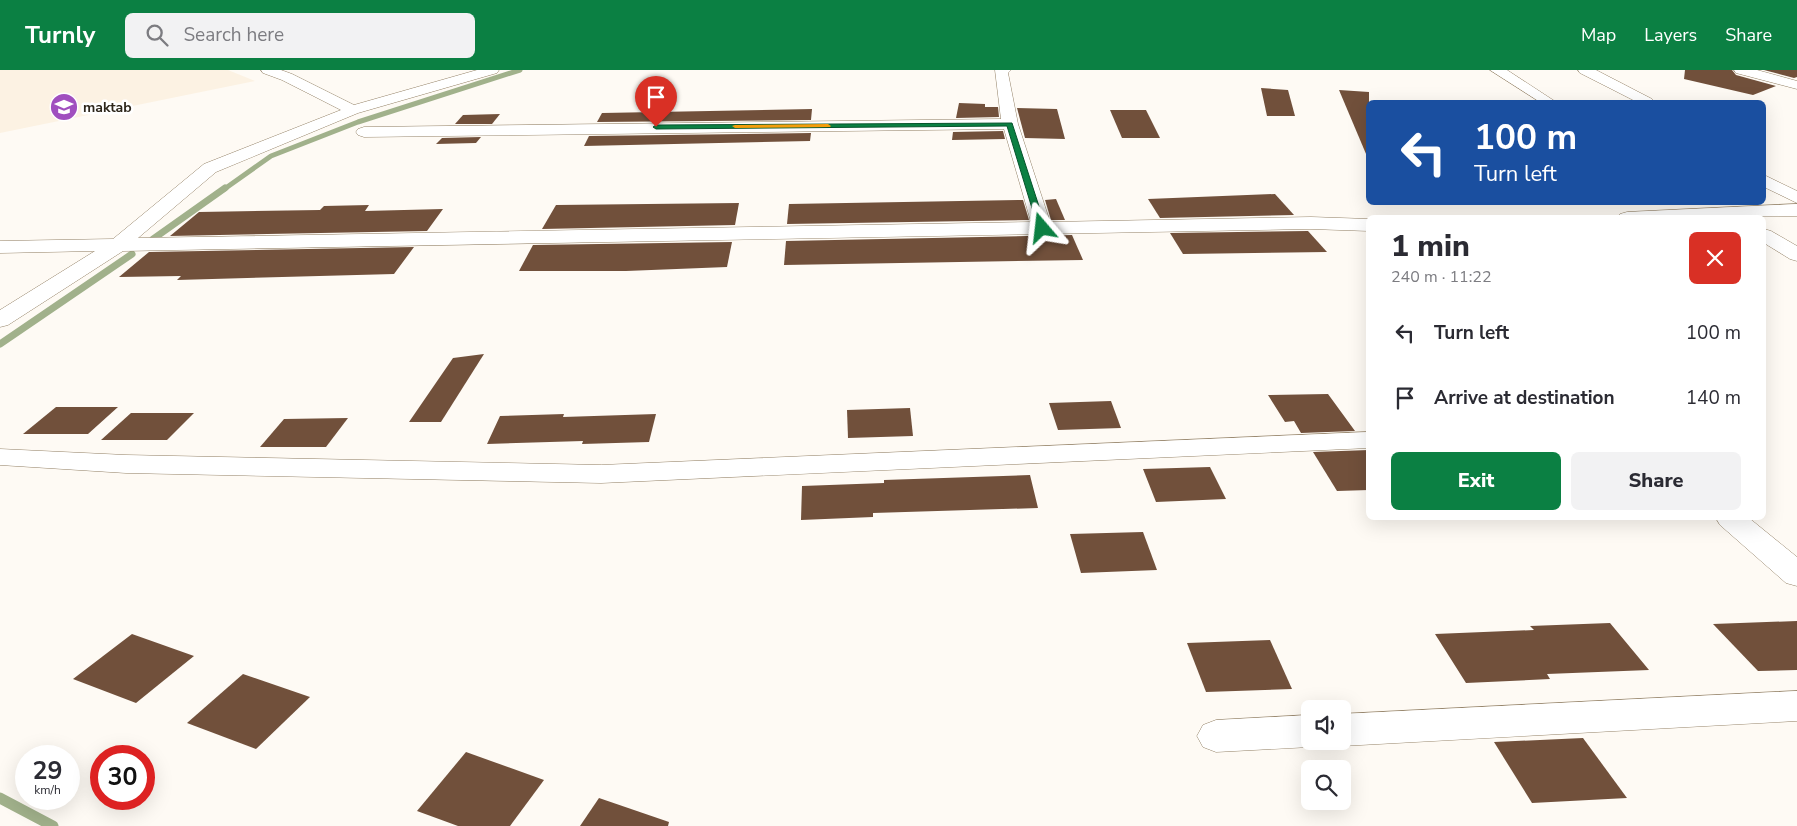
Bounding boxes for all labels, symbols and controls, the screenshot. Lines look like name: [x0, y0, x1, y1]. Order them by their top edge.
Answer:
search box: [125, 13, 475, 58]
text: Turnly: [25, 19, 95, 51]
icon: search: [143, 21, 171, 49]
text: Search here: [183, 22, 284, 48]
text: Map: [1581, 23, 1616, 47]
text: Layers: [1644, 23, 1697, 47]
text: Share: [1725, 23, 1772, 47]
pin: [635, 76, 677, 127]
icon: arrive: [642, 83, 670, 111]
school or university icon: maktab: [49, 92, 79, 122]
place label: maktab: [83, 98, 132, 117]
text: 100 m: [1474, 114, 1577, 161]
icon: left: [1391, 120, 1456, 185]
text: Turn left: [1474, 159, 1557, 189]
position arrow: [1015, 201, 1067, 253]
text: 1 min: [1391, 226, 1470, 267]
button: close: [1689, 232, 1741, 284]
text: 240 m · 11:22: [1391, 266, 1492, 288]
icon: left: [1391, 319, 1419, 347]
text: Turn left: [1434, 320, 1509, 346]
text: 100 m: [1686, 320, 1741, 346]
icon: arrive: [1391, 384, 1419, 412]
text: Arrive at destination: [1434, 385, 1615, 411]
text: 140 m: [1686, 385, 1741, 411]
button: Exit: [1391, 452, 1561, 510]
button: Share: [1571, 452, 1741, 510]
map controls: [1301, 700, 1351, 810]
button: sound: [1301, 700, 1351, 750]
speed limit sign: 30: [90, 745, 155, 810]
text: 29: [32, 754, 63, 788]
button: search: [1301, 760, 1351, 810]
text: km/h: [34, 782, 61, 798]

